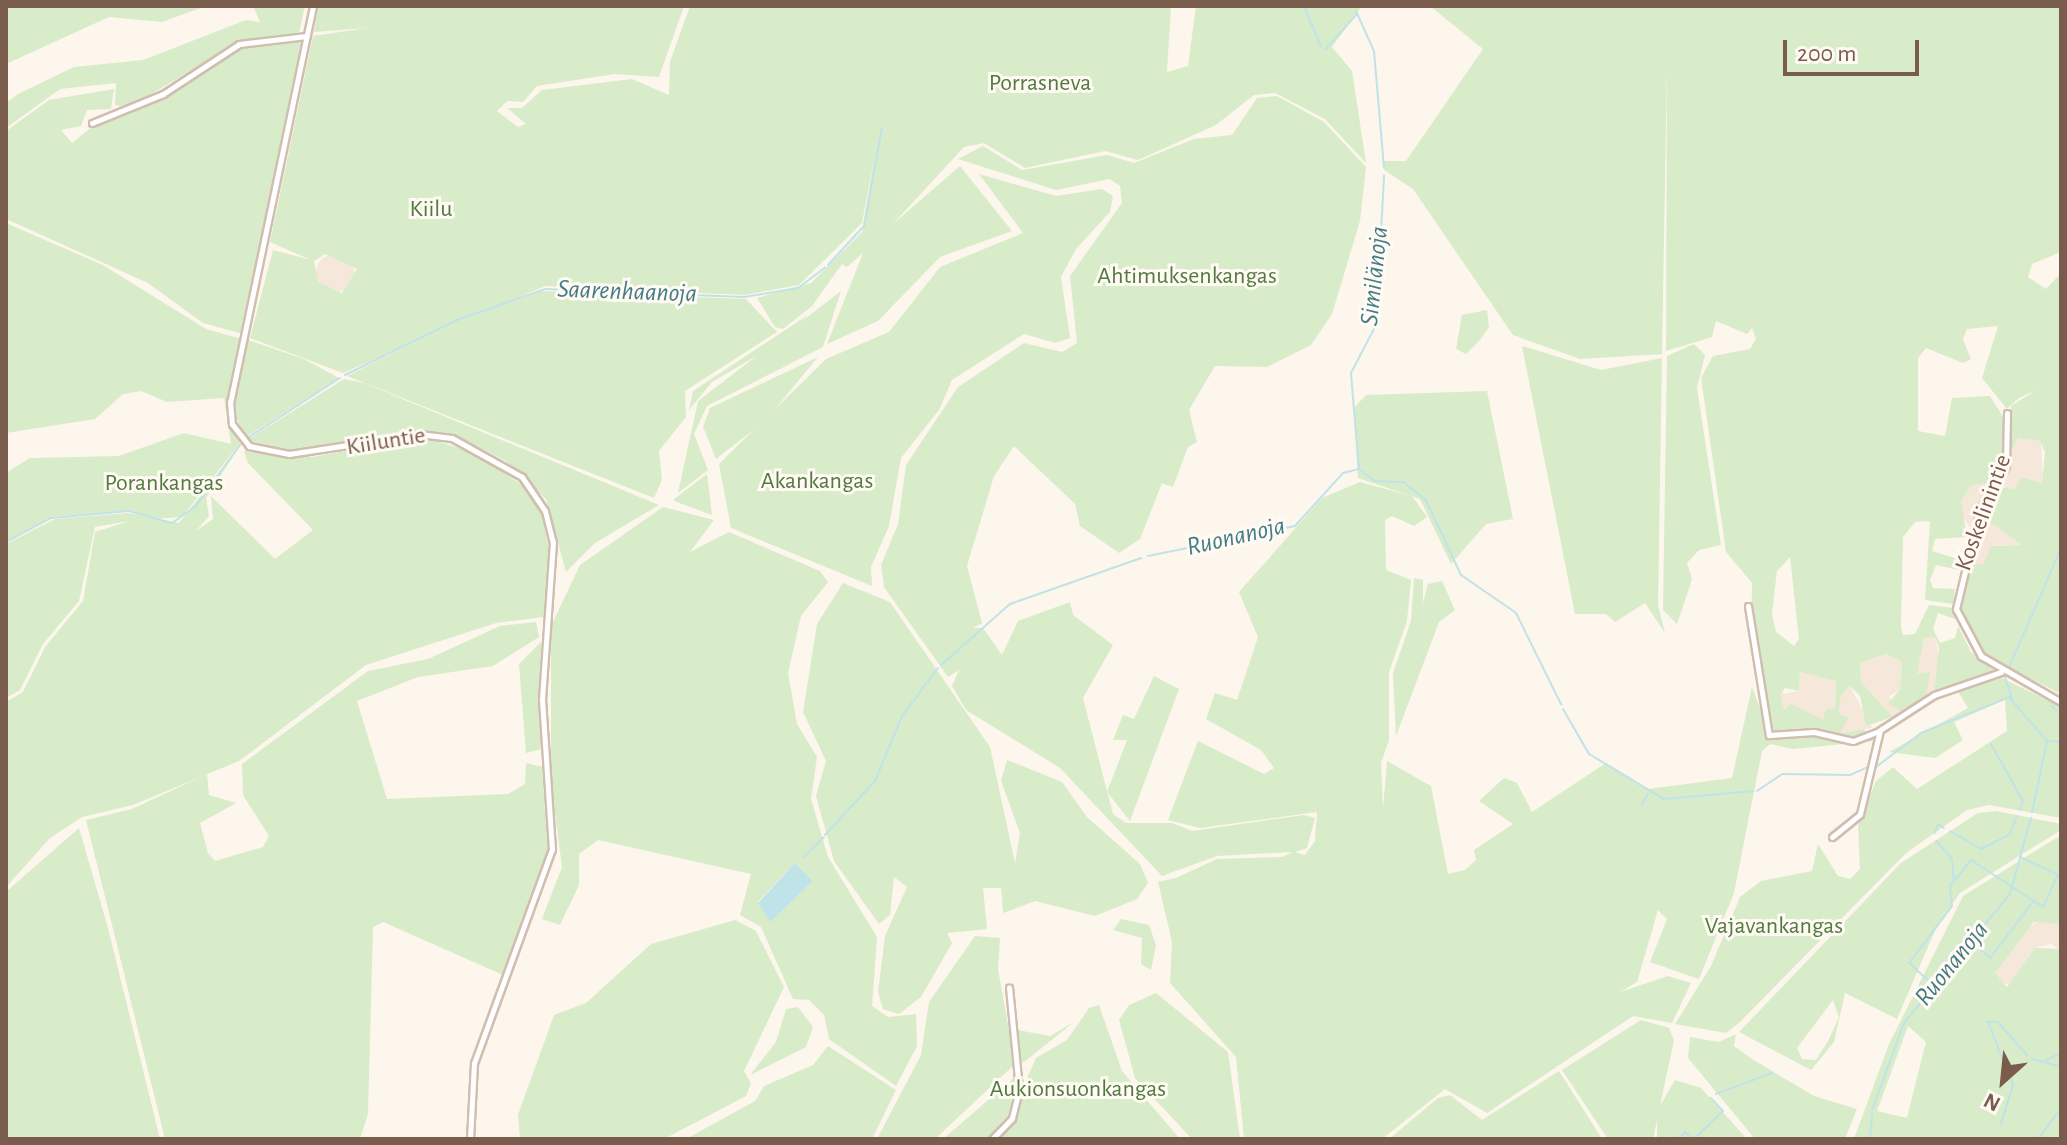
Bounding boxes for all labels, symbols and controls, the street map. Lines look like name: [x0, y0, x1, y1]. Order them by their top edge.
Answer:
scale bar: [1787, 24, 1923, 74]
text: 200 m: [1797, 42, 1856, 66]
park label: Porrasneva: [989, 70, 1091, 98]
park label: Kiilu: [410, 196, 452, 224]
water label: Similänoja: [1354, 225, 1396, 327]
park label: Ahtimuksenkangas: [1097, 263, 1277, 291]
water label: Saarenhaanoja: [557, 274, 697, 310]
street label: Kiiluntie: [344, 422, 428, 462]
street label: Koskelinintie: [1950, 451, 2018, 575]
park label: Akankangas: [761, 468, 873, 496]
park label: Porankangas: [105, 470, 223, 498]
water label: Ruonanoja: [1184, 511, 1288, 563]
park label: Vajavankangas: [1705, 913, 1843, 941]
water label: Ruonanoja: [1908, 915, 1996, 1013]
north arrow: [1963, 1041, 2043, 1121]
park label: Aukionsuonkangas: [990, 1076, 1166, 1104]
text: N: [1980, 1089, 2004, 1116]

